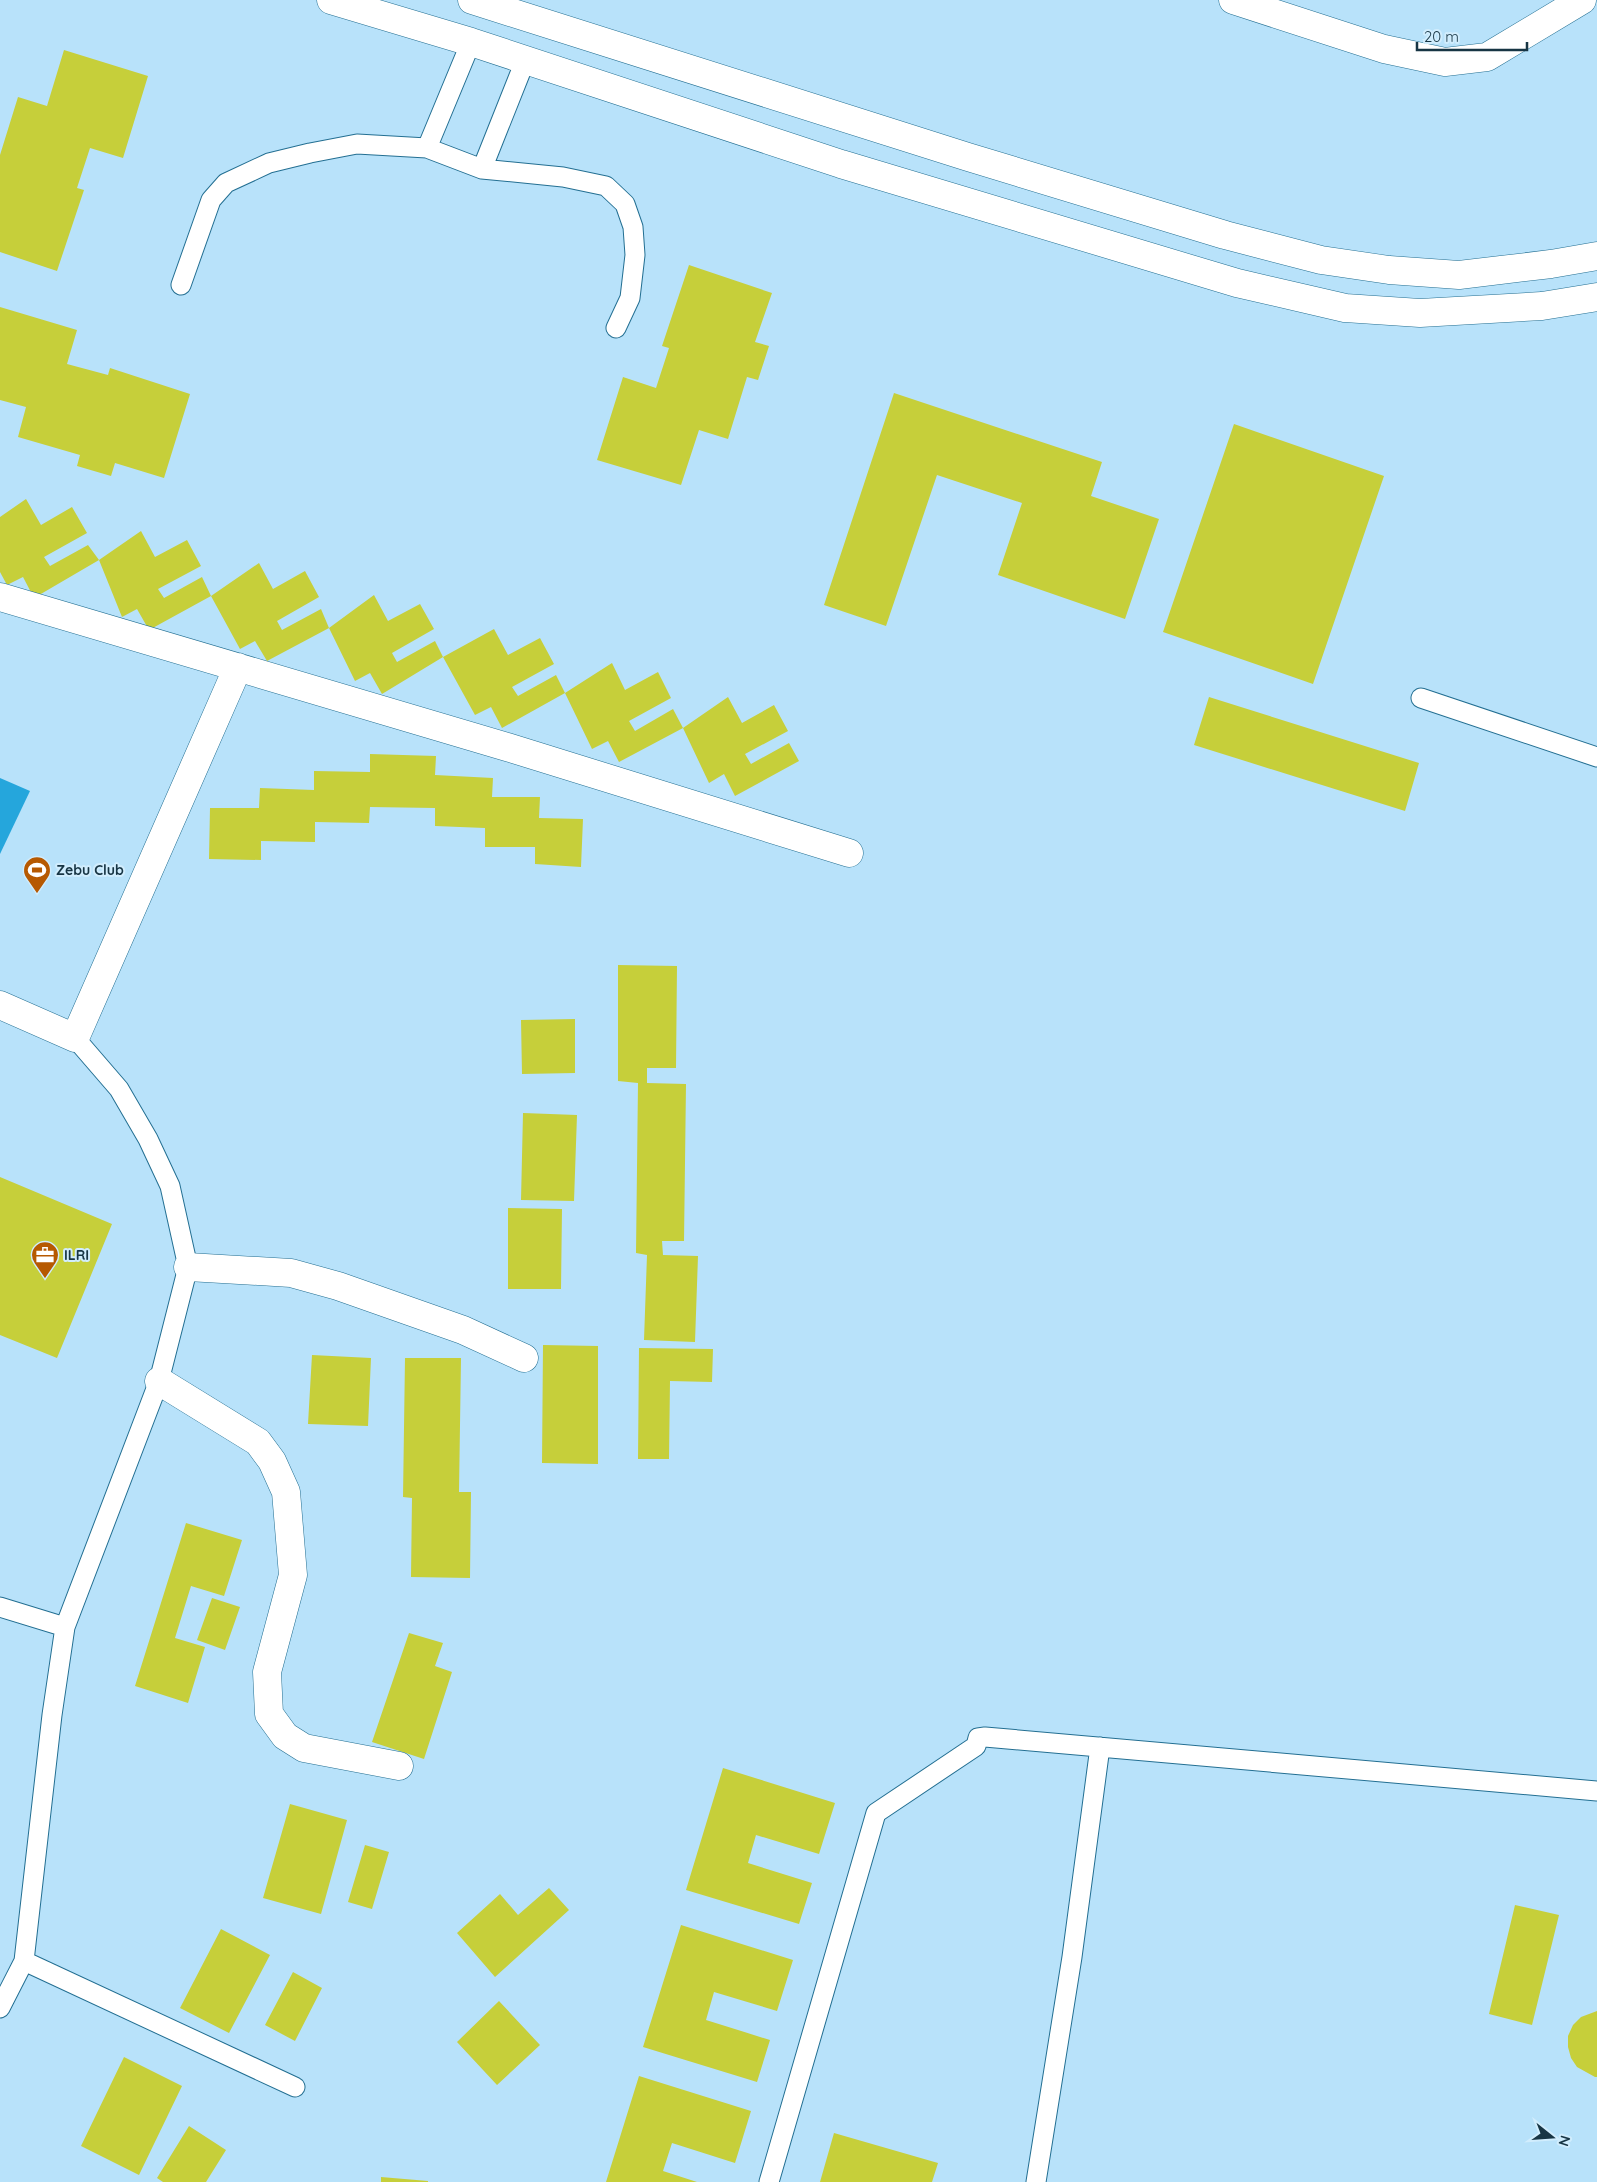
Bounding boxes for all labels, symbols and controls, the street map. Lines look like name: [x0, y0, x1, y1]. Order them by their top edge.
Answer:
scale bar: [1417, 20, 1527, 52]
text: 20 m: [1424, 27, 1459, 46]
sports icon: Zebu Club: [22, 855, 52, 894]
place label: Zebu Club: [56, 861, 124, 879]
office icon: ILRI: [30, 1240, 60, 1279]
place label: ILRI: [64, 1246, 89, 1264]
north arrow: [1527, 2112, 1577, 2162]
text: N: [1554, 2133, 1575, 2148]

